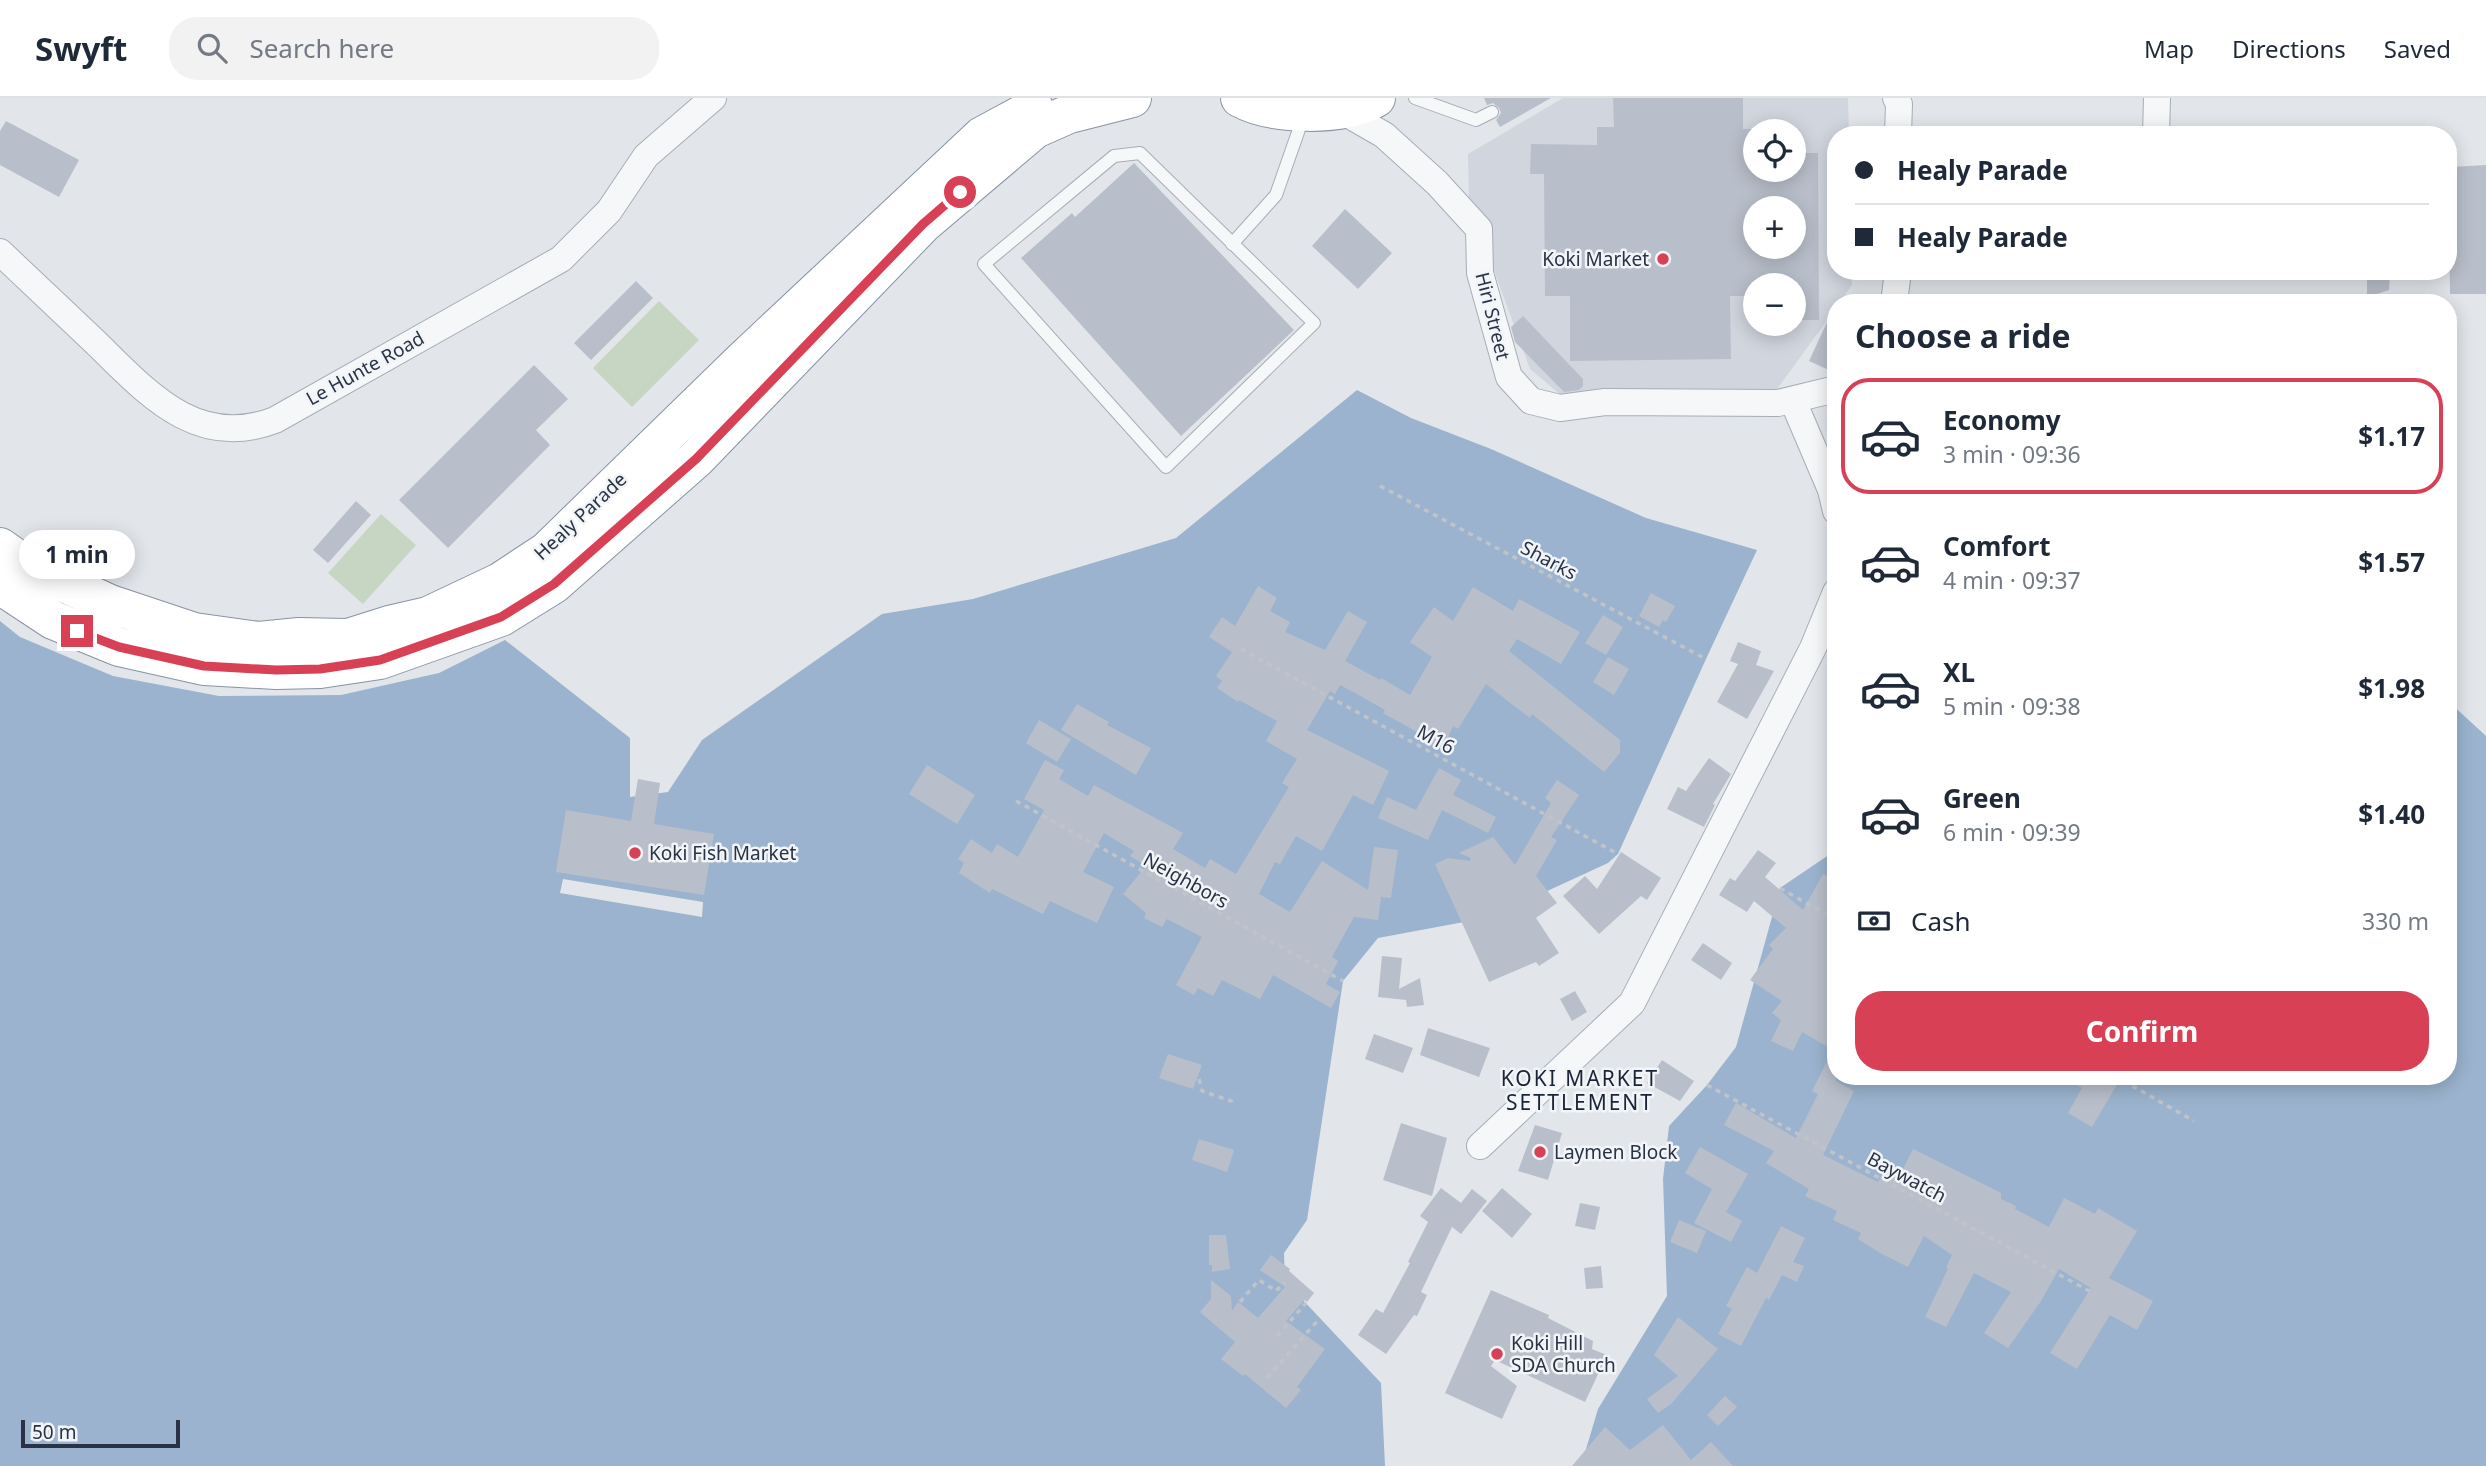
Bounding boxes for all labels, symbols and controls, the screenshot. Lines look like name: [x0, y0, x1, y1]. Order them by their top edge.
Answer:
search box: [169, 17, 659, 80]
text: Swyft: [35, 26, 127, 71]
icon: search: [193, 29, 231, 67]
text: Search here: [249, 30, 394, 66]
text: Map: [2144, 32, 2194, 65]
text: Directions: [2232, 32, 2346, 65]
text: Saved: [2384, 32, 2451, 65]
map controls: [1743, 119, 1806, 336]
button: locate: [1743, 119, 1806, 182]
text: Healy Parade: [1897, 152, 2068, 188]
route start: [944, 176, 976, 208]
button: +: [1743, 196, 1806, 259]
text: Healy Parade: [1897, 219, 2068, 255]
place label: Koki Market: [1542, 246, 1649, 272]
marker: Koki Market: [1655, 251, 1671, 267]
street label: Hiri Street: [1470, 269, 1517, 363]
button: −: [1743, 273, 1806, 336]
text: Choose a ride: [1855, 314, 2071, 357]
street label: Le Hunte Road: [301, 325, 429, 411]
text: Economy: [1943, 402, 2061, 438]
icon: car: [1859, 405, 1922, 468]
text: $1.17: [2358, 418, 2425, 454]
text: 3 min · 09:36: [1943, 438, 2081, 470]
street label: Healy Parade: [528, 466, 632, 566]
text: Comfort: [1943, 528, 2051, 564]
callout: 1 min: [19, 530, 135, 578]
icon: car: [1859, 531, 1922, 594]
street label: Sharks: [1516, 534, 1582, 586]
text: 1 min: [45, 538, 109, 570]
text: $1.57: [2358, 544, 2425, 580]
text: 4 min · 09:37: [1943, 564, 2081, 596]
route end: [61, 615, 93, 647]
text: XL: [1943, 654, 1975, 690]
icon: car: [1859, 657, 1922, 720]
text: $1.98: [2358, 670, 2425, 706]
text: 5 min · 09:38: [1943, 690, 2081, 722]
street label: M16: [1413, 718, 1459, 760]
text: Green: [1943, 780, 2021, 816]
icon: car: [1859, 783, 1922, 846]
text: $1.40: [2358, 796, 2425, 832]
text: 6 min · 09:39: [1943, 816, 2081, 848]
place label: Koki Fish Market: [649, 840, 796, 866]
marker: Koki Fish Market: [627, 845, 643, 861]
street label: Neighbors: [1139, 846, 1233, 914]
icon: cash: [1855, 902, 1893, 940]
text: Cash: [1911, 903, 1971, 939]
text: 330 m: [2362, 905, 2429, 937]
button: Confirm: [1855, 991, 2429, 1071]
district label: KOKI MARKET SETTLEMENT: [1501, 1064, 1659, 1116]
place label: Laymen Block: [1554, 1139, 1677, 1165]
marker: Laymen Block: [1532, 1144, 1548, 1160]
street label: Baywatch: [1863, 1145, 1951, 1209]
place label: Koki Hill SDA Church: [1511, 1330, 1616, 1378]
marker: Koki Hill SDA Church: [1489, 1346, 1505, 1362]
scale bar: [21, 1417, 180, 1449]
text: 50 m: [32, 1419, 76, 1445]

